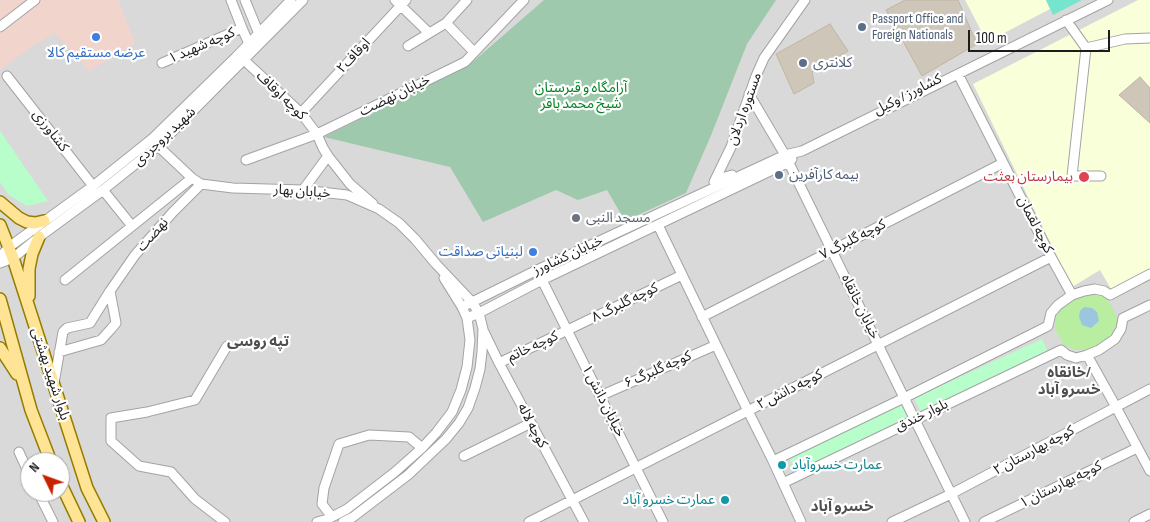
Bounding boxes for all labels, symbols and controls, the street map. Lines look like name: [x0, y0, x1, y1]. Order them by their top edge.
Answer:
place label: Passport Office and Foreign Nationals: [872, 11, 963, 44]
scale bar: [970, 20, 1112, 52]
marker: Passport Office and Foreign Nationals: [856, 21, 868, 33]
street label: کوچه شهید ۱: [166, 24, 238, 68]
text: 100 m: [976, 29, 1007, 48]
marker: عرضه مستقیم کالا: [90, 31, 102, 43]
street label: اوقاف۲: [334, 35, 374, 77]
place label: عرضه مستقیم کالا: [47, 45, 145, 61]
place label: کلانتری: [813, 55, 852, 71]
marker: کلانتری: [797, 57, 809, 69]
street label: کوچه اوقاف: [252, 68, 310, 124]
street label: مستوره اردلان: [724, 70, 766, 148]
street label: کشاورز / وکیل: [871, 71, 945, 119]
street label: خیابان نهضت: [357, 72, 433, 120]
park label: آرامگاه و قبرستان شیخ محمد باقر: [535, 80, 627, 112]
street label: شهید بروجردی: [130, 104, 200, 170]
street label: کشاورزی: [28, 107, 72, 155]
place label: بیمه کارآفرین: [789, 167, 859, 183]
marker: بیمه کارآفرین: [773, 169, 785, 181]
place label: بیمارستان بعثت: [983, 169, 1073, 185]
marker: بیمارستان بعثت: [1077, 170, 1091, 184]
street label: خیابان بهار: [273, 182, 331, 202]
street label: کوچه لقمان: [1013, 194, 1057, 256]
place label: مسجد النبی: [586, 210, 651, 226]
marker: مسجد النبی: [570, 212, 582, 224]
street label: نهضت: [134, 215, 172, 255]
street label: کوچه گلبرگ ۷: [817, 216, 889, 264]
street label: خیابان کشاورز: [530, 232, 606, 280]
place label: لبنیاتی ‌صداقت: [439, 244, 523, 260]
marker: لبنیاتی ‌صداقت: [527, 246, 539, 258]
street label: خیابان خانقاه: [837, 272, 883, 342]
street label: کوچه گلبرگ ۸: [589, 280, 661, 326]
street label: بلوار شهید بهشتی: [27, 326, 73, 422]
street label: کوچه خاتم: [505, 328, 561, 366]
district label: تپه روسی: [227, 333, 289, 351]
street label: کوچه گلبرگ ۶: [622, 348, 694, 392]
street label: خیابان دانش ۱: [578, 362, 628, 440]
district label: خانقاه/ خسرو آباد: [1038, 364, 1100, 399]
street label: کوچه دانش ۲: [754, 366, 826, 414]
street label: بلوار خندق: [893, 396, 951, 436]
street label: کوچه لاله: [513, 401, 551, 451]
street label: کوچه بهارستان ۲: [991, 423, 1077, 479]
north arrow: [20, 452, 70, 502]
place label: عمارت خسروآباد: [792, 457, 882, 473]
street label: کوچه بهارستان ۱: [1017, 458, 1105, 512]
text: N: [25, 459, 43, 476]
marker: عمارت خسروآباد: [776, 459, 788, 471]
place label: عمارت خسرو آباد: [623, 492, 715, 508]
marker: عمارت خسرو آباد: [719, 494, 731, 506]
district label: خسرو آباد: [811, 498, 873, 516]

